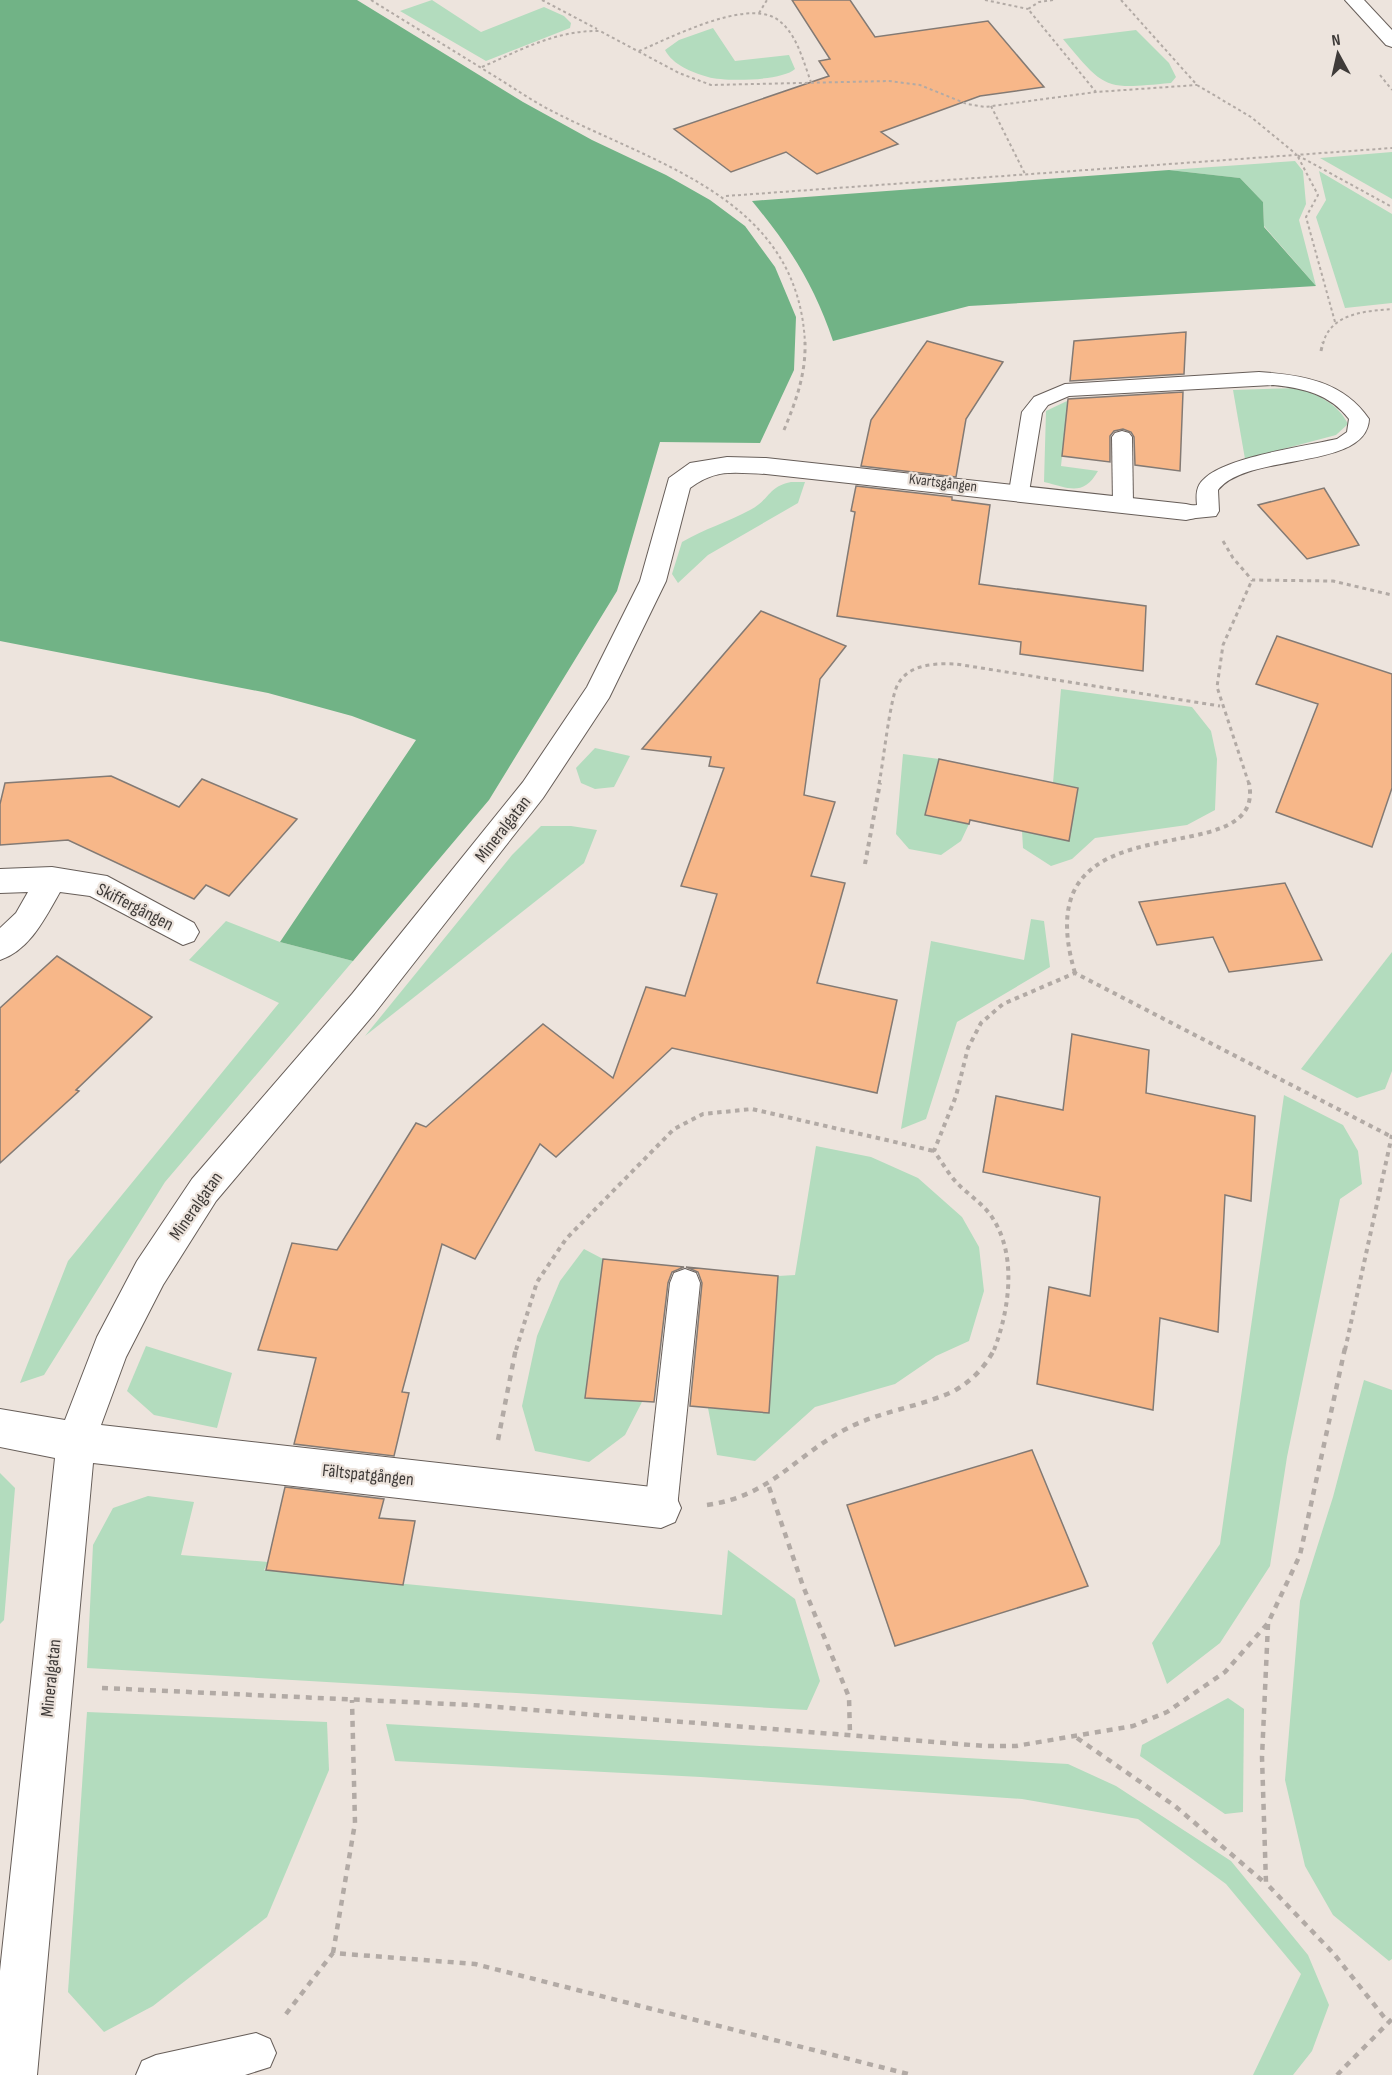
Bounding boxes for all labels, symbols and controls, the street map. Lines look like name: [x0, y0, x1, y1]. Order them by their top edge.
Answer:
north arrow: [1308, 24, 1368, 84]
text: N: [1331, 31, 1342, 51]
street label: Kvartsgången: [908, 469, 978, 497]
street label: Mineralgatan: [471, 792, 535, 866]
street label: Skiffergången: [93, 879, 177, 935]
street label: Mineralgatan: [165, 1168, 227, 1244]
street label: Fältspatgången: [321, 1460, 415, 1490]
street label: Mineralgatan: [36, 1638, 66, 1718]

